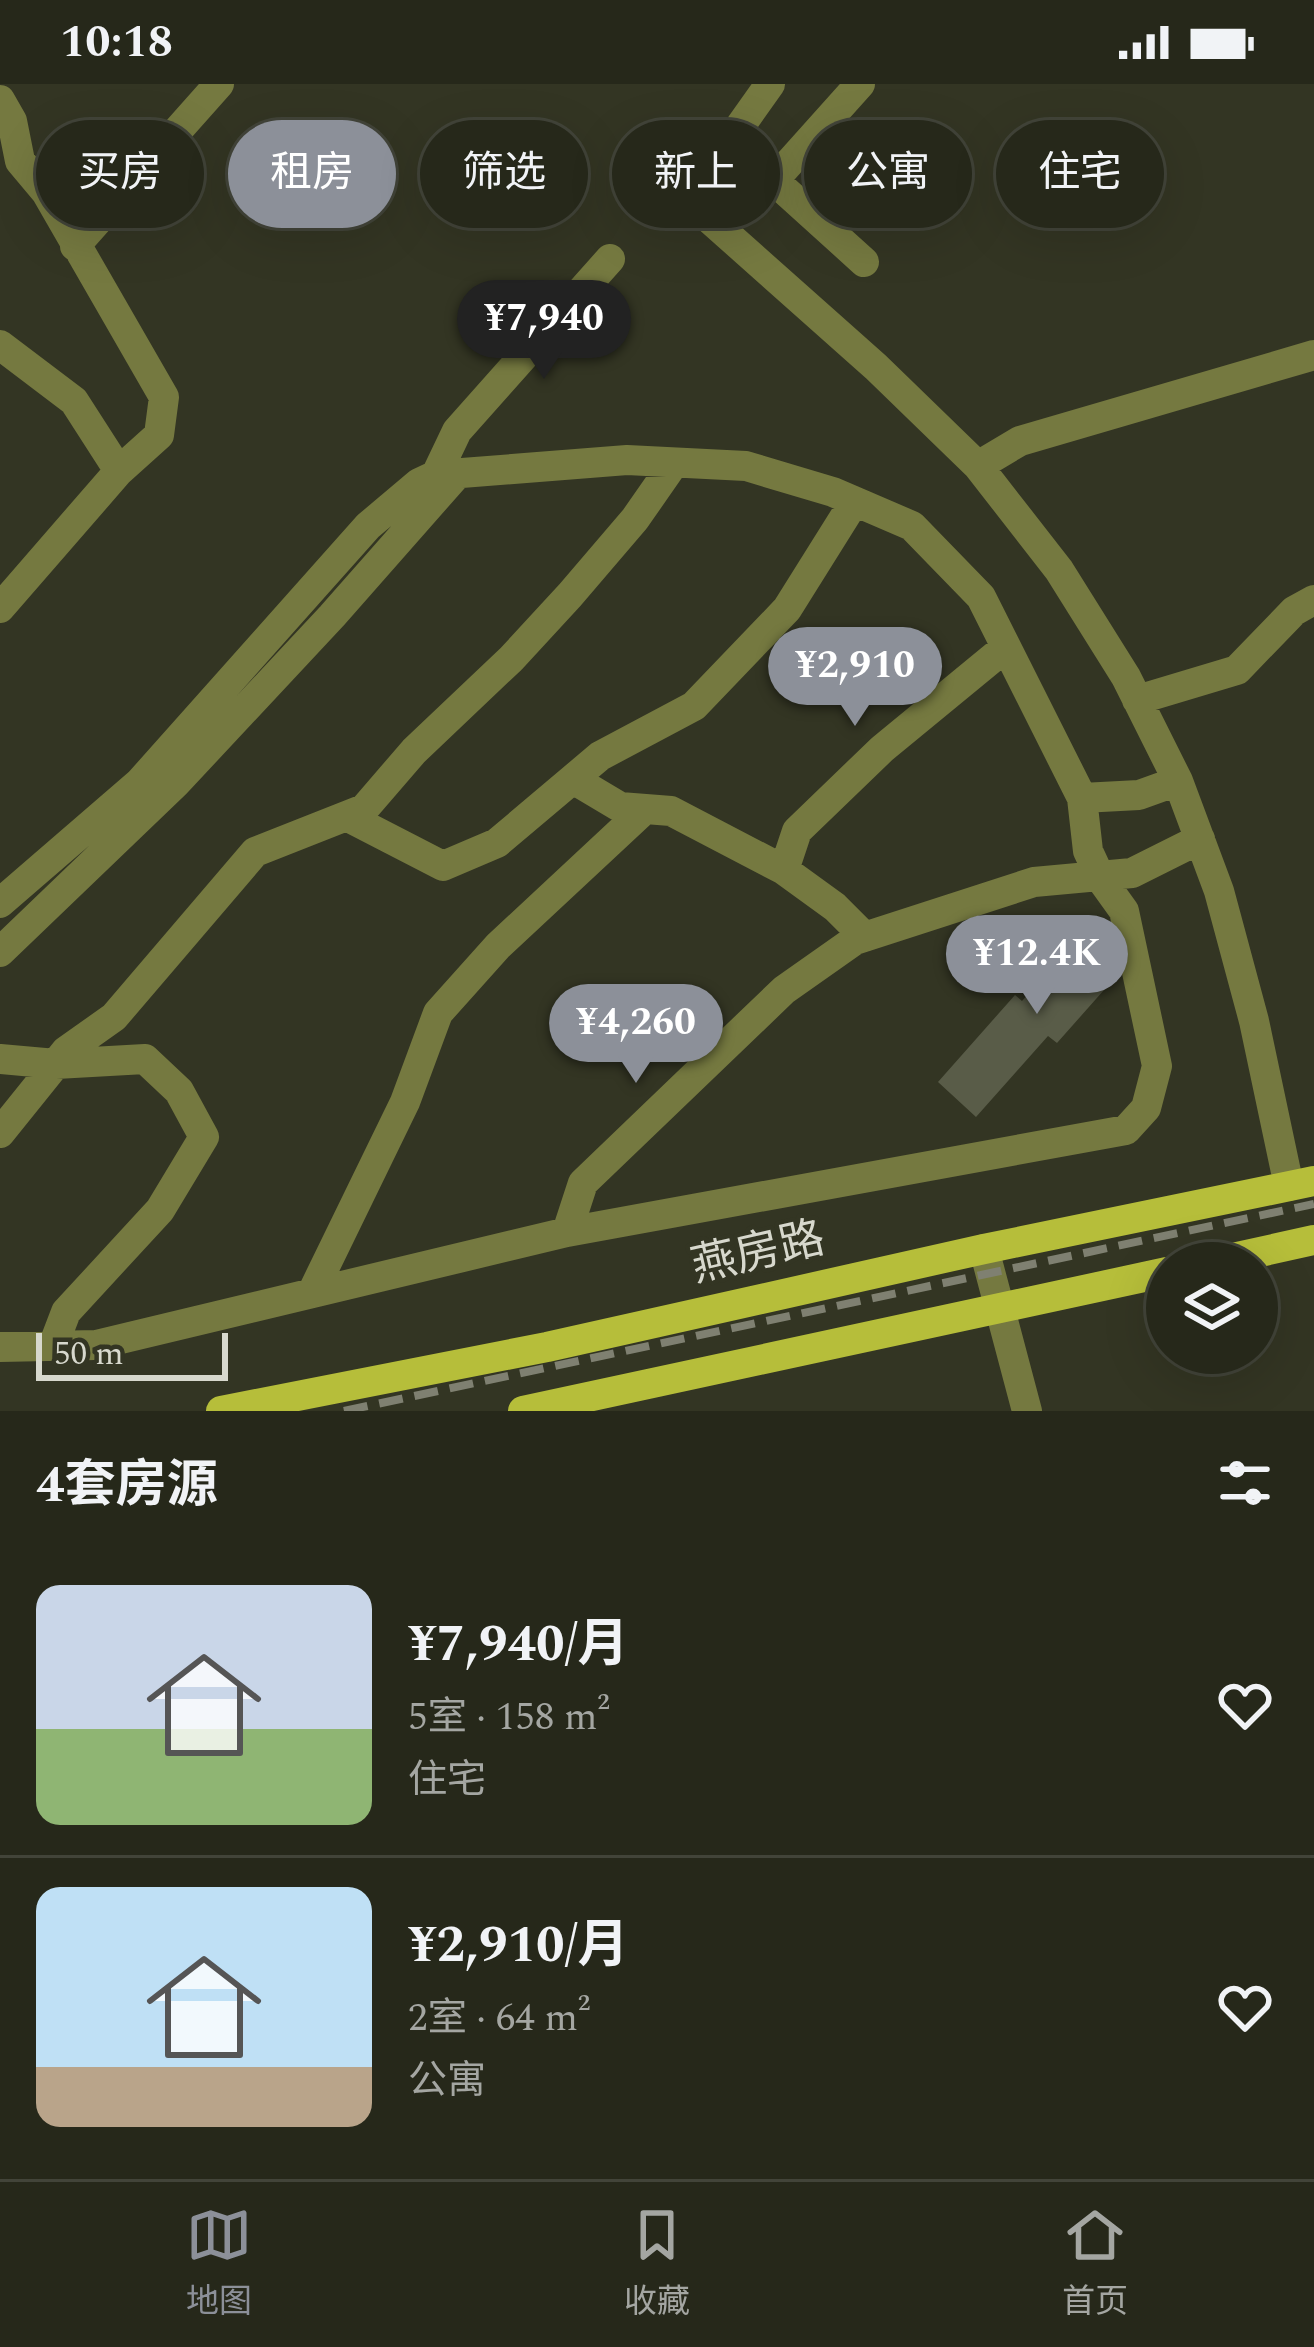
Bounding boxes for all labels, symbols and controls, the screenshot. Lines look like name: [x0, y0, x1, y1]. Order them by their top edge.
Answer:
text: 10:18: [60, 8, 173, 77]
chip: 买房: [36, 120, 204, 228]
chip: 租房: [228, 120, 396, 228]
chip: 筛选: [420, 120, 588, 228]
chip: 新上: [612, 120, 780, 228]
chip: 公寓: [804, 120, 972, 228]
chip: 住宅: [996, 120, 1164, 228]
pin: ¥7,940: [446, 280, 642, 382]
text: ¥7,940: [484, 289, 604, 348]
pin: ¥2,910: [757, 627, 953, 729]
text: ¥2,910: [795, 636, 915, 695]
pin: ¥12.4K: [939, 915, 1135, 1017]
text: ¥12.4K: [973, 924, 1101, 983]
pin: ¥4,260: [538, 984, 734, 1086]
text: ¥4,260: [576, 993, 696, 1052]
street label: 燕房路: [684, 1204, 832, 1302]
map controls: [1146, 1242, 1278, 1374]
button: layers: [1146, 1242, 1278, 1374]
scale bar: [36, 1327, 228, 1380]
text: 50 m: [54, 1329, 124, 1379]
text: 4套房源: [36, 1447, 218, 1525]
icon: filters: [1212, 1450, 1278, 1516]
text: ¥7,940/月: [408, 1606, 628, 1684]
icon: home: [132, 1633, 276, 1777]
icon: heart: [1212, 1672, 1278, 1738]
text: 5室 · 158 m²: [408, 1688, 610, 1747]
text: 住宅: [408, 1751, 486, 1810]
text: ¥2,910/月: [408, 1907, 628, 1985]
icon: home: [132, 1935, 276, 2079]
icon: heart: [1212, 1974, 1278, 2040]
text: 2室 · 64 m²: [408, 1989, 590, 2048]
text: 公寓: [408, 2052, 486, 2111]
tab: 地图: [186, 2202, 252, 2327]
tab: 收藏: [624, 2202, 690, 2327]
tab: 首页: [1062, 2202, 1128, 2327]

